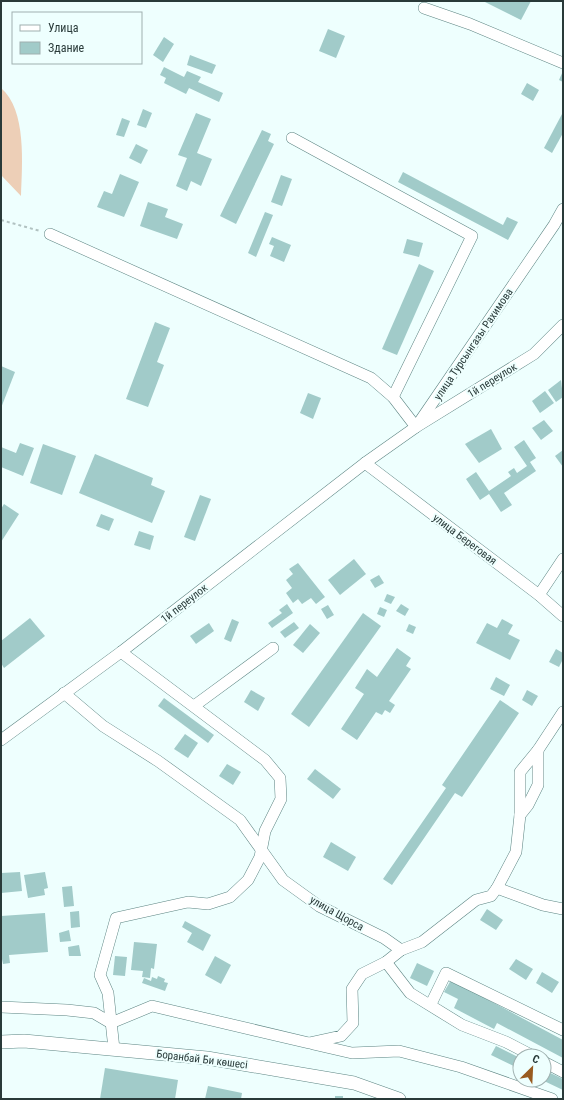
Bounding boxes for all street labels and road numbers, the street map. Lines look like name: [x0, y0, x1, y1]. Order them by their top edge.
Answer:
street label: улица Турсынгазы Рахимова: [431, 286, 516, 403]
street label: 1й переулок: [465, 360, 520, 401]
street label: улица Береговая: [430, 511, 499, 568]
street label: 1й переулок: [158, 581, 211, 626]
street label: улица Щорса: [307, 893, 366, 934]
street label: Боранбай Би көшесі: [156, 1047, 248, 1072]

